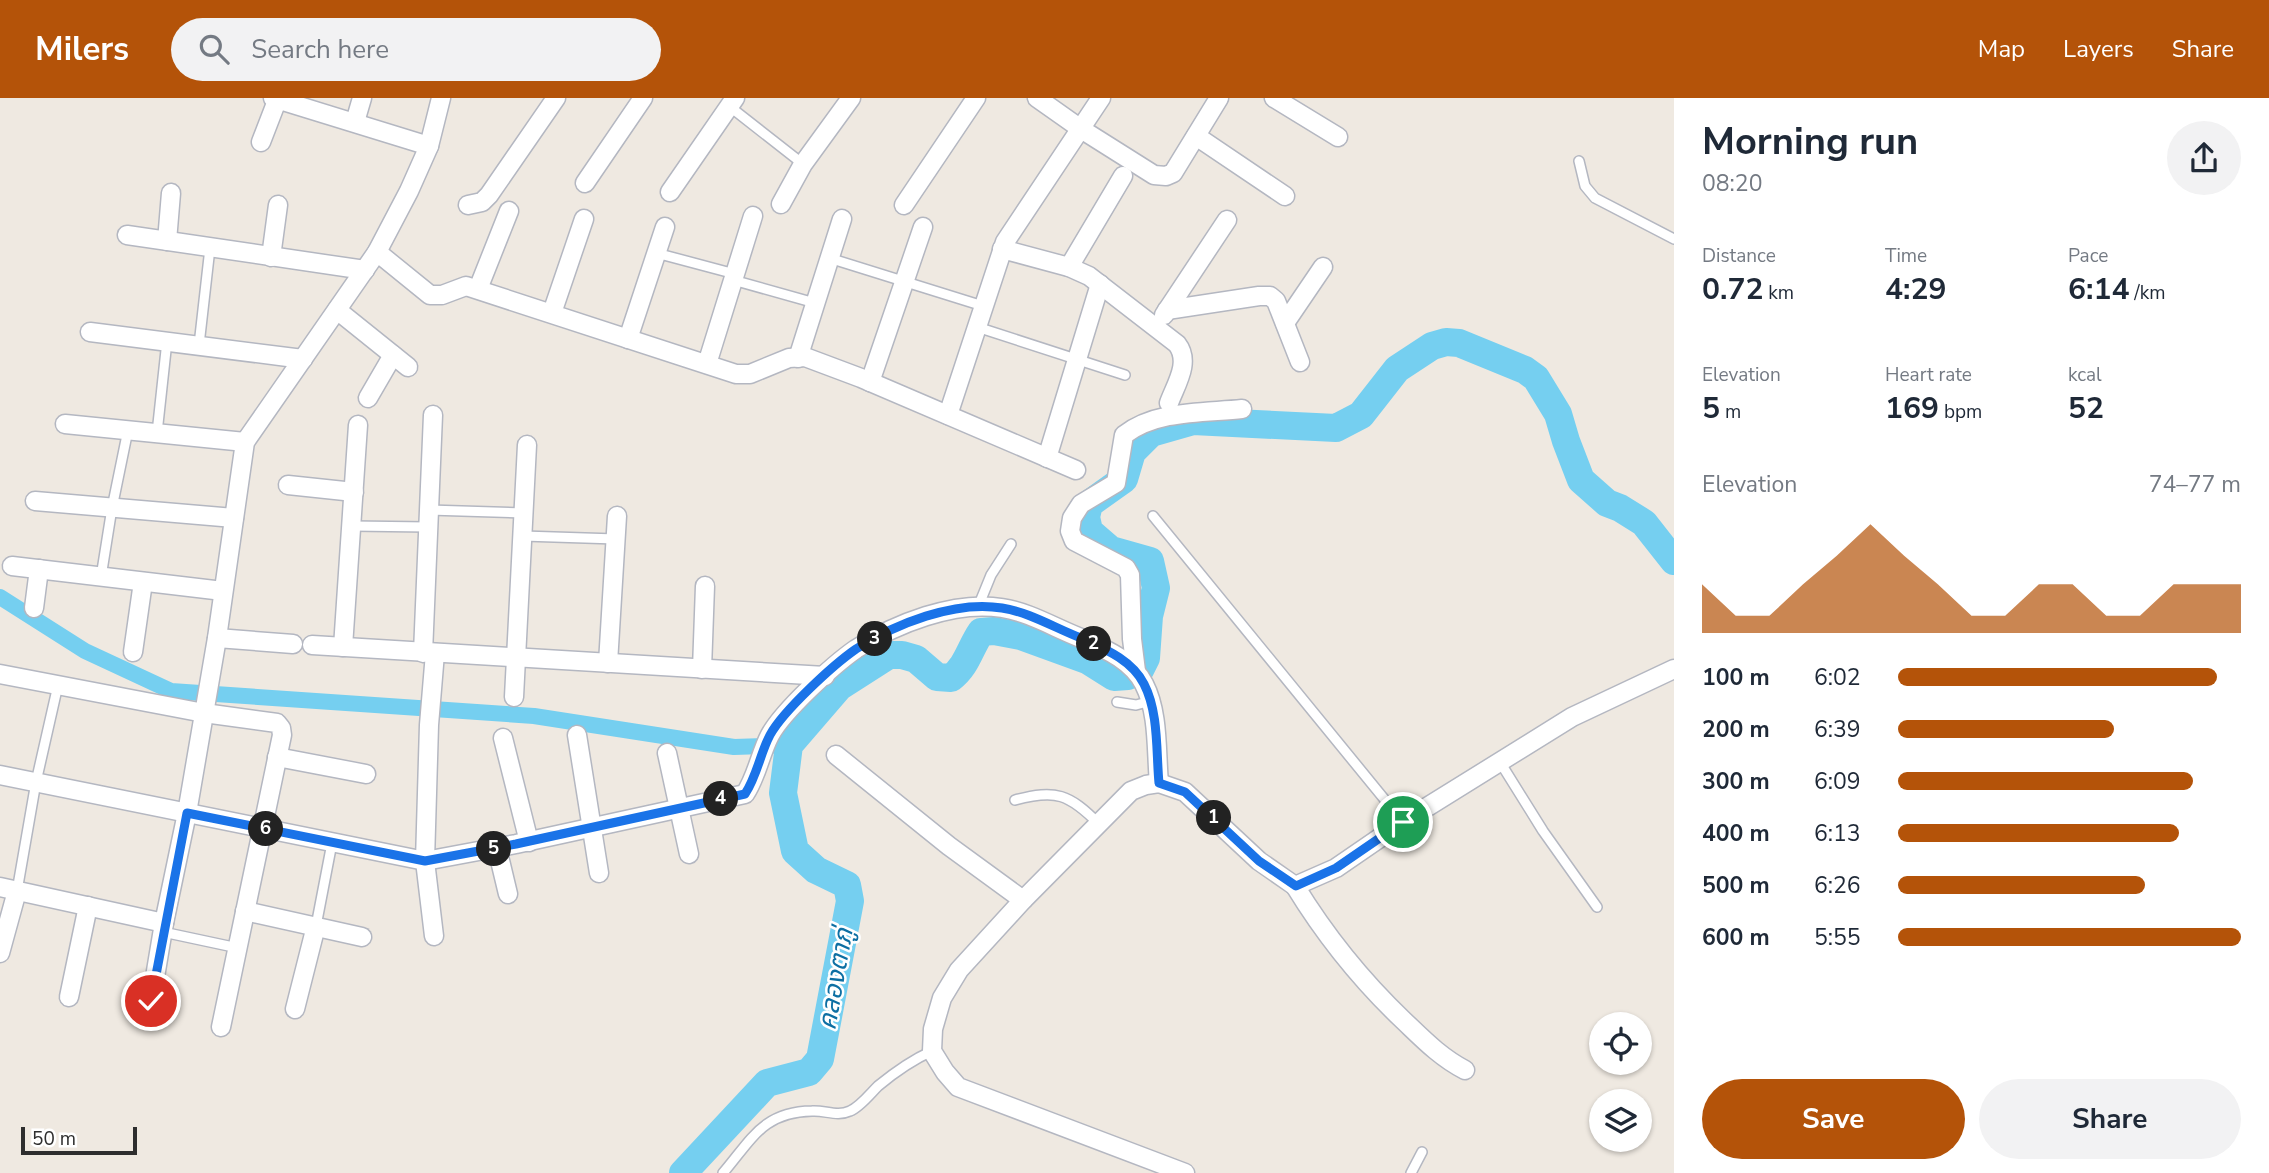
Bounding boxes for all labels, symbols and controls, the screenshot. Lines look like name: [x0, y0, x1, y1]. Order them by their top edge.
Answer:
search box: [171, 18, 661, 81]
text: Milers: [35, 27, 129, 72]
icon: search: [195, 30, 233, 68]
text: Search here: [251, 32, 389, 67]
text: Map: [1978, 33, 2025, 65]
text: Layers: [2063, 33, 2134, 65]
text: Share: [2172, 33, 2234, 65]
text: Morning run: [1702, 116, 1918, 167]
button: share: [2167, 121, 2241, 195]
text: 08:20: [1702, 168, 1762, 199]
text: Distance: [1702, 243, 1776, 269]
text: Time: [1885, 243, 1927, 269]
text: Pace: [2068, 243, 2108, 269]
text: 0.72: [1702, 269, 1763, 310]
text: 4:29: [1885, 269, 1946, 310]
text: 6:14: [2068, 269, 2129, 310]
text: km: [1763, 280, 1794, 306]
text: /km: [2129, 280, 2165, 306]
text: Elevation: [1702, 362, 1781, 388]
text: Heart rate: [1885, 362, 1972, 388]
text: kcal: [2068, 362, 2102, 388]
text: 5: [1702, 388, 1720, 429]
text: 169: [1885, 388, 1939, 429]
text: 52: [2068, 388, 2104, 429]
text: m: [1720, 399, 1741, 425]
text: bpm: [1939, 399, 1982, 425]
text: Elevation: [1702, 469, 1797, 500]
text: 74–77 m: [2149, 469, 2241, 500]
pin: 3: [858, 622, 892, 656]
text: 3: [869, 625, 880, 651]
pin: 2: [1076, 626, 1112, 662]
text: 2: [1088, 630, 1099, 656]
text: 100 m: [1702, 662, 1770, 693]
text: 6:02: [1814, 662, 1861, 693]
text: 200 m: [1702, 714, 1770, 745]
text: 6:39: [1814, 714, 1861, 745]
text: 300 m: [1702, 766, 1770, 797]
text: 6:09: [1814, 766, 1861, 797]
pin: 4: [704, 782, 738, 816]
text: 4: [715, 785, 726, 811]
pin: [1373, 792, 1433, 852]
pin: 1: [1196, 800, 1232, 836]
icon: arrive: [1384, 803, 1422, 841]
text: 1: [1208, 804, 1219, 830]
pin: 6: [248, 812, 284, 846]
text: 6: [260, 815, 271, 841]
text: 400 m: [1702, 818, 1770, 849]
text: 6:13: [1814, 818, 1861, 849]
pin: 5: [476, 832, 512, 866]
text: 5: [488, 835, 499, 861]
text: 500 m: [1702, 870, 1770, 901]
text: 6:26: [1814, 870, 1861, 901]
water label: คลองตาภู่: [809, 922, 862, 1033]
text: 600 m: [1702, 922, 1770, 953]
text: 5:55: [1814, 922, 1861, 953]
pin: [121, 971, 181, 1031]
icon: check: [132, 982, 170, 1020]
map controls: [1589, 1012, 1652, 1152]
button: locate: [1589, 1012, 1652, 1075]
button: Save: [1702, 1079, 1965, 1159]
button: Share: [1979, 1079, 2241, 1159]
button: layers: [1589, 1089, 1652, 1152]
scale bar: [21, 1124, 136, 1156]
text: 50 m: [32, 1126, 76, 1152]

